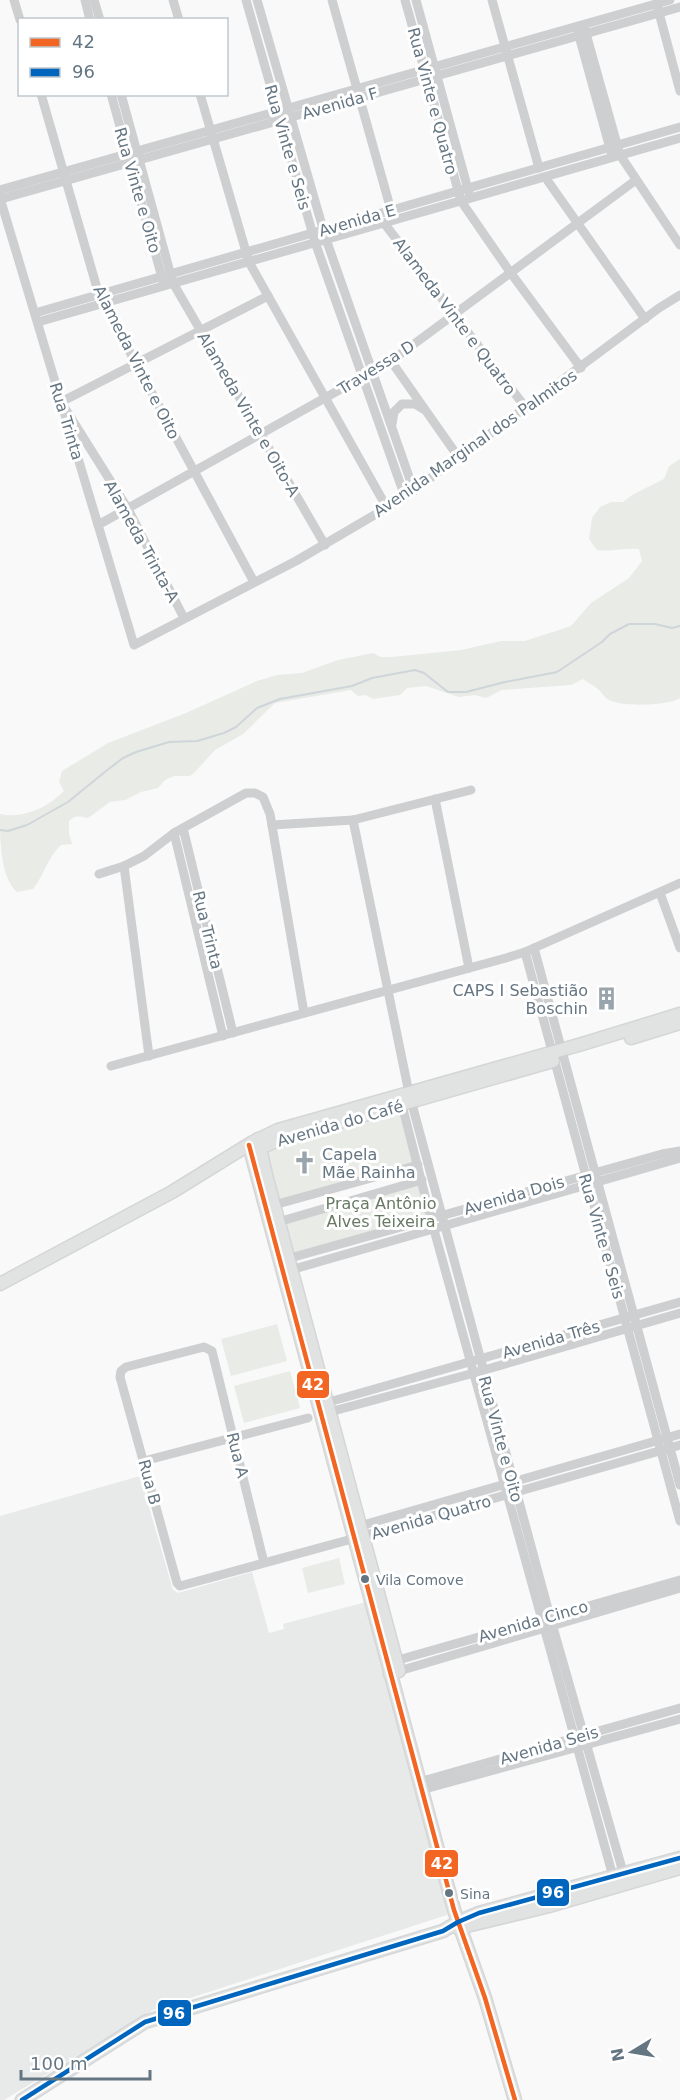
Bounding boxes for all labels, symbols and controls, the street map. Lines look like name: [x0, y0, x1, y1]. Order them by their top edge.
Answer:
legend: [18, 18, 228, 96]
street label: Rua Vinte e Quatro: [404, 25, 461, 177]
text: 42: [72, 31, 95, 52]
text: 96: [72, 61, 95, 82]
street label: Rua Vinte e Seis: [261, 82, 315, 212]
street label: Avenida F: [300, 84, 380, 123]
street label: Rua Vinte e Oito: [110, 125, 165, 255]
street label: Avenida E: [317, 200, 398, 241]
street label: Alameda Vinte e Quatro: [389, 234, 520, 399]
street label: Alameda Vinte e Oito: [89, 282, 184, 442]
street label: Alameda Vinte e Oito-A: [194, 329, 304, 500]
street label: Travessa D: [333, 336, 418, 399]
street label: Avenida Marginal dos Palmitos: [370, 366, 581, 521]
street label: Rua Trinta: [46, 380, 87, 462]
street label: Alameda Trinta-A: [100, 477, 183, 606]
street label: Rua Trinta: [189, 889, 226, 971]
place label: CAPS I Sebastião Boschin: [453, 981, 588, 1018]
building icon: CAPS I Sebastião Boschin: [593, 986, 619, 1012]
street label: Avenida do Café: [275, 1096, 405, 1151]
place label: Capela Mãe Rainha: [322, 1145, 416, 1182]
church icon: Capela Mãe Rainha: [291, 1150, 317, 1176]
street label: Rua Vinte e Seis: [575, 1171, 629, 1301]
street label: Avenida Dois: [462, 1172, 567, 1219]
park label: Praça Antônio Alves Teixeira: [326, 1194, 436, 1231]
street label: Avenida Três: [500, 1316, 602, 1363]
line badge: 42: [296, 1370, 330, 1399]
street label: Rua Vinte e Oito: [475, 1374, 526, 1504]
text: 42: [302, 1375, 324, 1394]
street label: Rua A: [223, 1430, 252, 1480]
street label: Rua B: [134, 1457, 165, 1507]
street label: Avenida Quatro: [369, 1491, 493, 1544]
place label: Vila Comove: [376, 1572, 464, 1588]
marker: Vila Comove: [359, 1573, 371, 1585]
street label: Avenida Cinco: [476, 1597, 590, 1646]
street label: Avenida Seis: [498, 1722, 601, 1769]
line badge: 42: [424, 1849, 459, 1878]
text: 42: [431, 1854, 453, 1873]
line badge: 96: [536, 1878, 570, 1907]
text: 96: [542, 1883, 564, 1902]
place label: Sina: [460, 1886, 490, 1902]
marker: Sina: [443, 1887, 455, 1899]
line badge: 96: [157, 1999, 192, 2027]
text: 96: [163, 2004, 185, 2023]
north arrow: [602, 2022, 662, 2082]
scale bar: [21, 2043, 150, 2081]
text: N: [607, 2046, 628, 2063]
text: 100 m: [30, 2053, 88, 2074]

